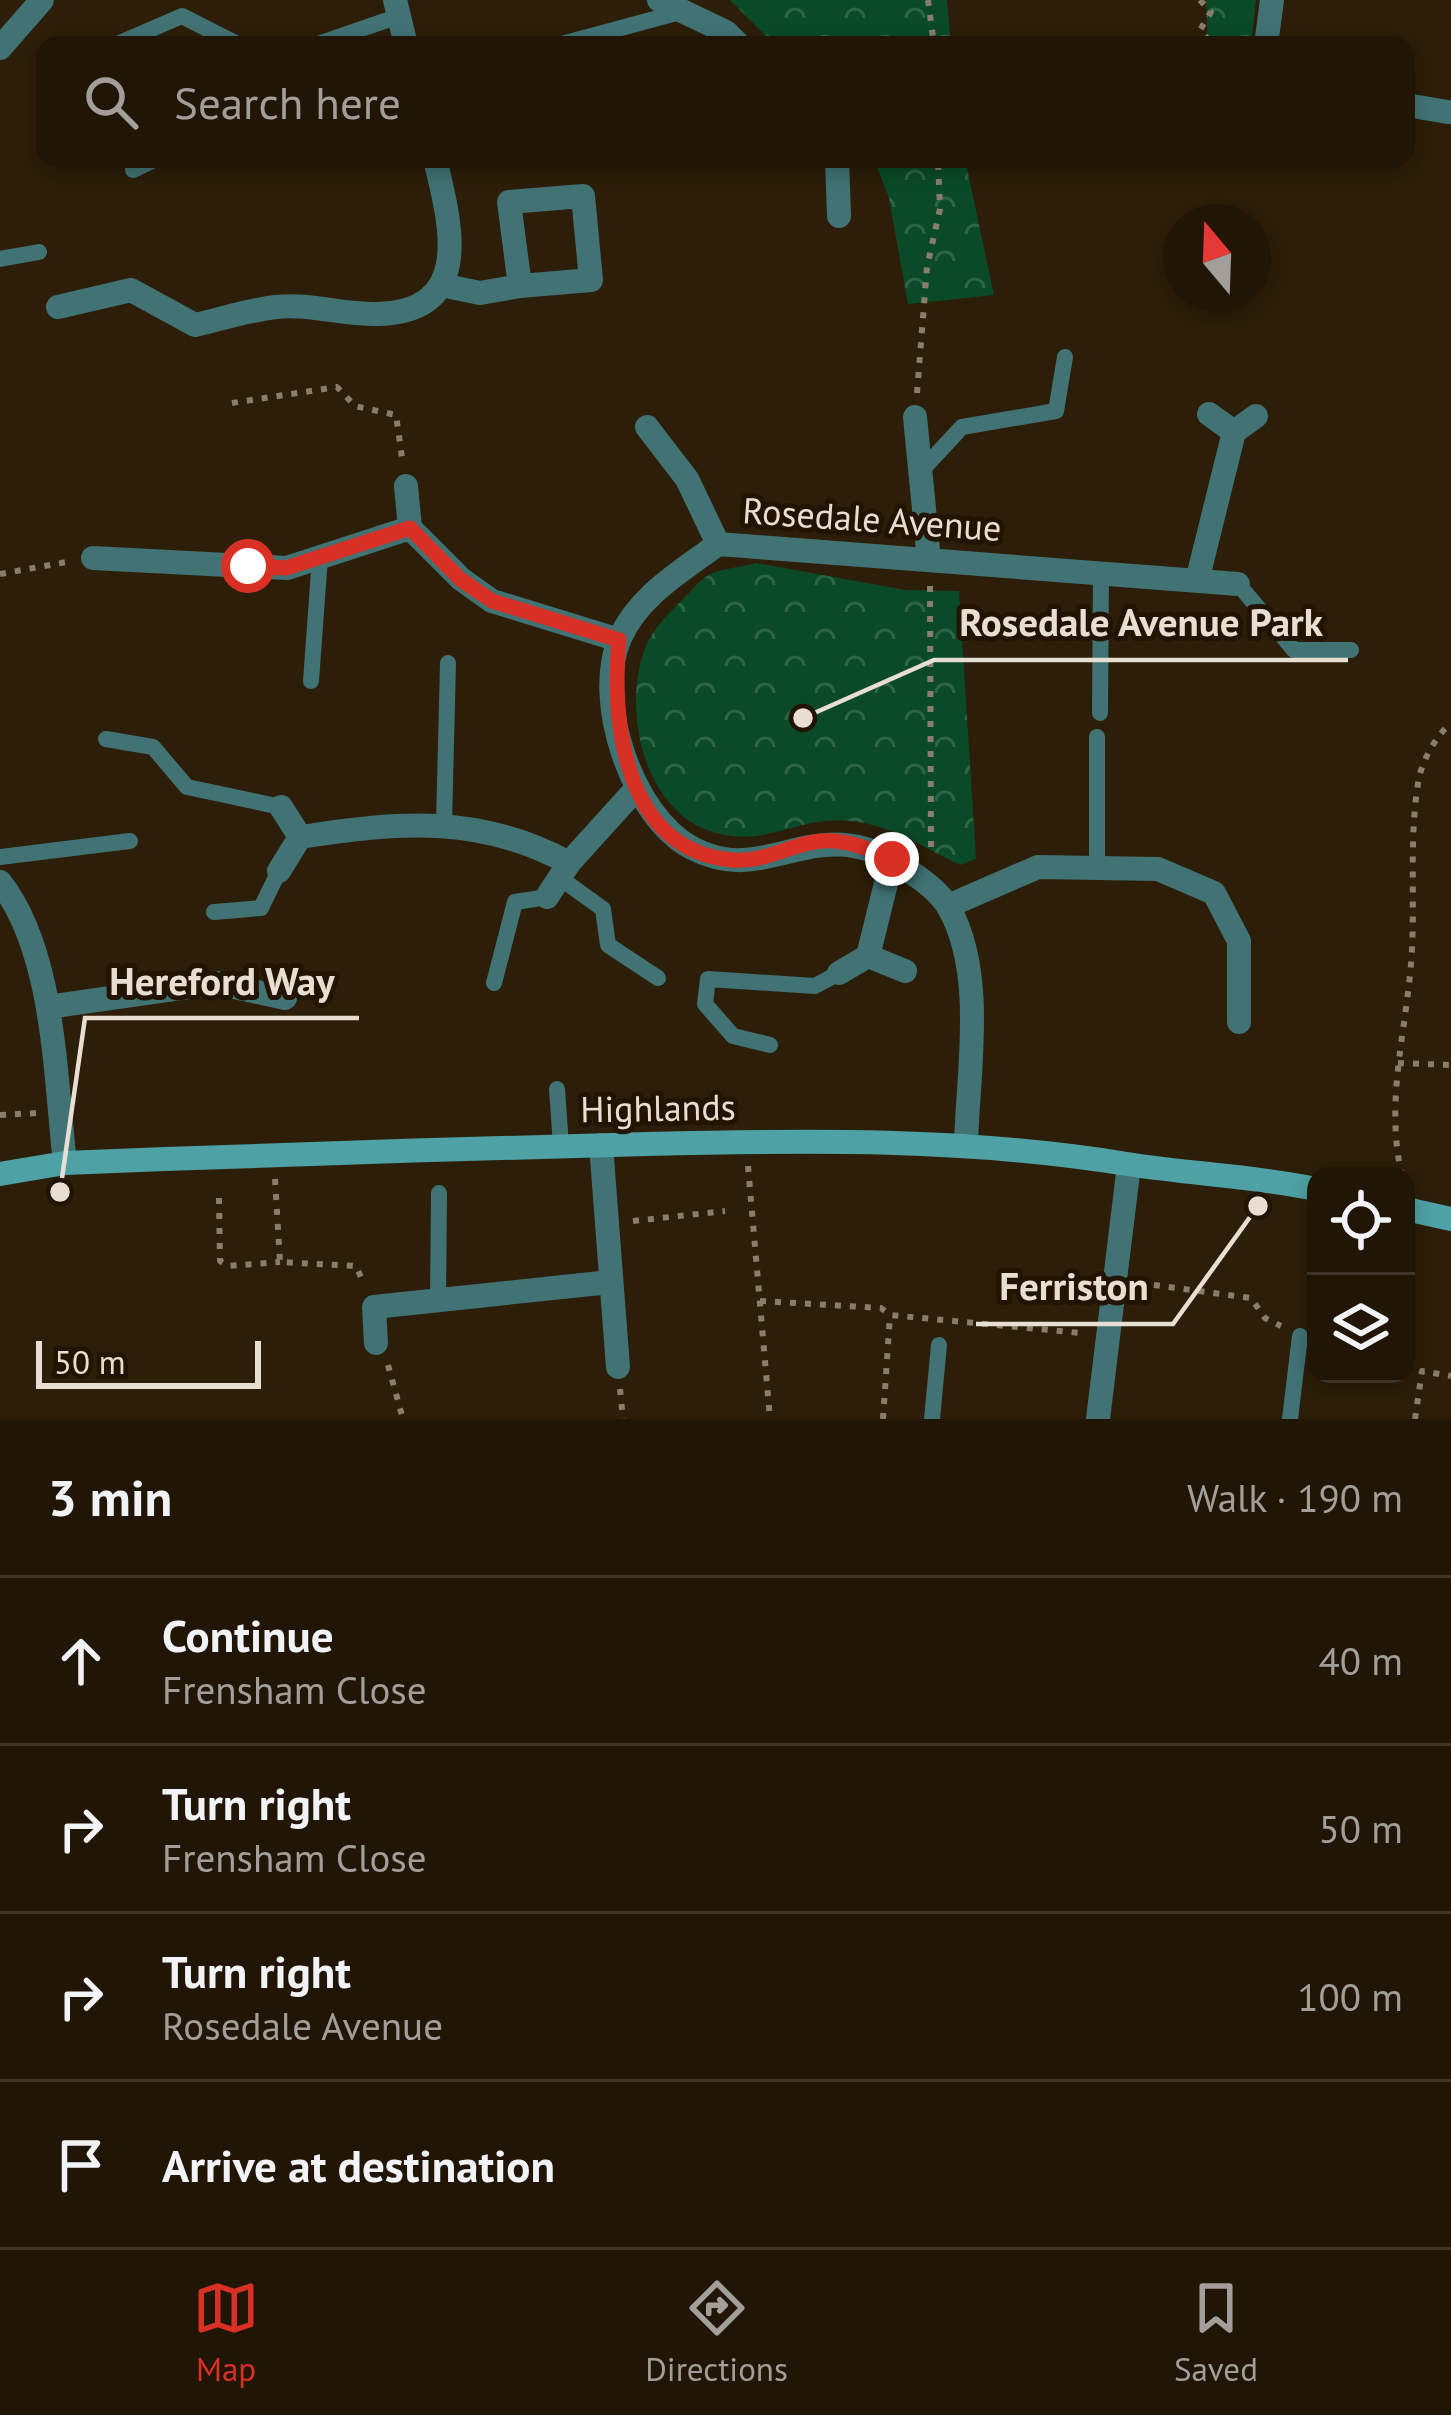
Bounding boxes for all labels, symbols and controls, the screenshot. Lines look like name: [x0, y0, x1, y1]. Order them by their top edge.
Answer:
search box: [36, 36, 1415, 168]
icon: search: [78, 69, 144, 135]
text: Search here: [174, 73, 401, 131]
north arrow: [1163, 204, 1271, 312]
street label: Rosedale Avenue: [741, 486, 1003, 551]
route start: [221, 539, 275, 593]
callout: Rosedale Avenue Park: [934, 585, 1348, 660]
text: Rosedale Avenue Park: [959, 596, 1324, 647]
route end: [865, 832, 919, 886]
callout: Hereford Way: [85, 943, 359, 1018]
text: Hereford Way: [109, 955, 335, 1006]
street label: Highlands: [580, 1083, 736, 1132]
map controls: [1307, 1167, 1415, 1383]
button: locate: [1307, 1167, 1415, 1275]
callout: Ferriston: [976, 1249, 1173, 1324]
text: Ferriston: [999, 1260, 1149, 1311]
button: layers: [1307, 1275, 1415, 1383]
scale bar: [36, 1335, 261, 1388]
text: 50 m: [54, 1340, 126, 1383]
text: 3 min: [48, 1464, 172, 1530]
text: Walk · 190 m: [1187, 1472, 1403, 1523]
text: Continue: [162, 1606, 334, 1664]
icon: ahead: [48, 1628, 114, 1694]
text: 40 m: [1318, 1635, 1403, 1686]
text: Frensham Close: [162, 1664, 427, 1715]
text: Turn right: [162, 1774, 351, 1832]
icon: right: [48, 1796, 114, 1862]
text: 50 m: [1318, 1803, 1403, 1854]
text: Frensham Close: [162, 1832, 427, 1883]
text: Turn right: [162, 1942, 351, 2000]
icon: right: [48, 1964, 114, 2030]
text: 100 m: [1297, 1971, 1403, 2022]
text: Rosedale Avenue: [162, 2000, 443, 2051]
icon: arrive: [48, 2132, 114, 2198]
text: Arrive at destination: [162, 2136, 555, 2194]
tab: Map: [193, 2275, 259, 2390]
tab: Directions: [645, 2275, 788, 2390]
tab: Saved: [1174, 2275, 1258, 2390]

